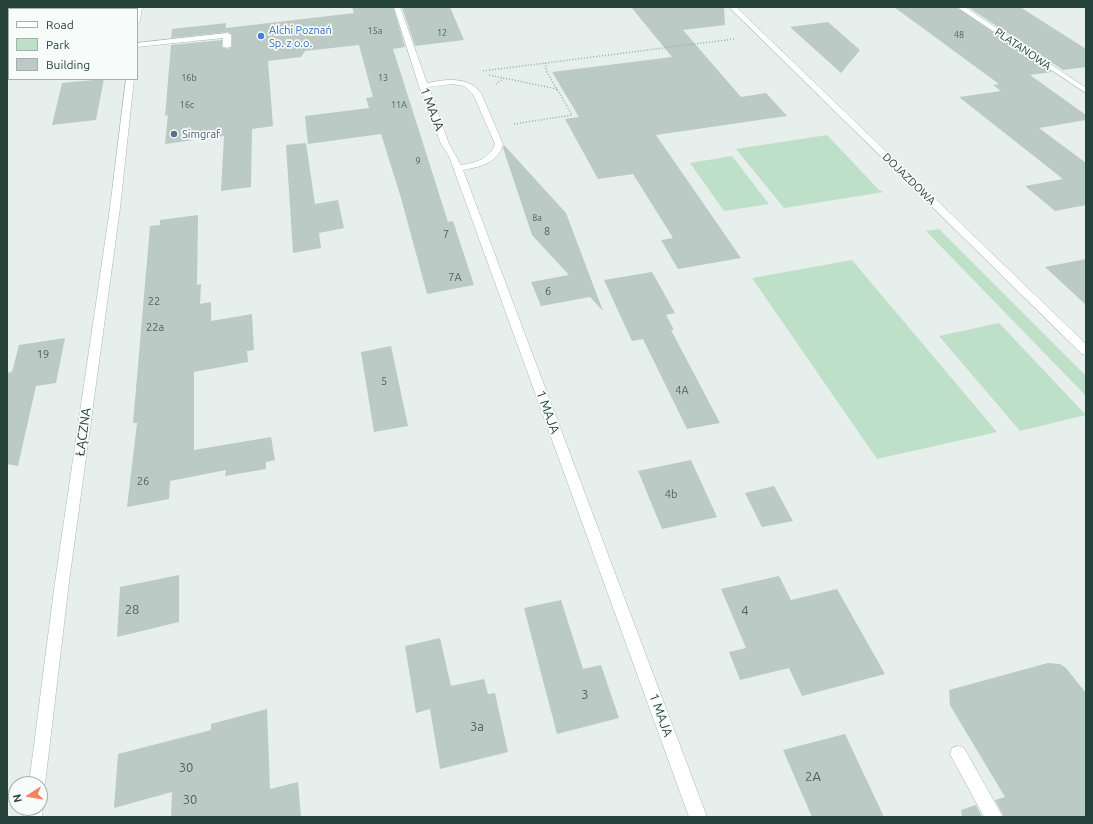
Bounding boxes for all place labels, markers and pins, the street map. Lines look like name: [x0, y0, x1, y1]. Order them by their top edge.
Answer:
place label: Alchi Poznań Sp. z o.o.: [269, 23, 332, 49]
marker: Alchi Poznań Sp. z o.o.: [256, 31, 266, 41]
place label: Simgraf: [182, 127, 220, 141]
marker: Simgraf: [169, 129, 179, 139]

